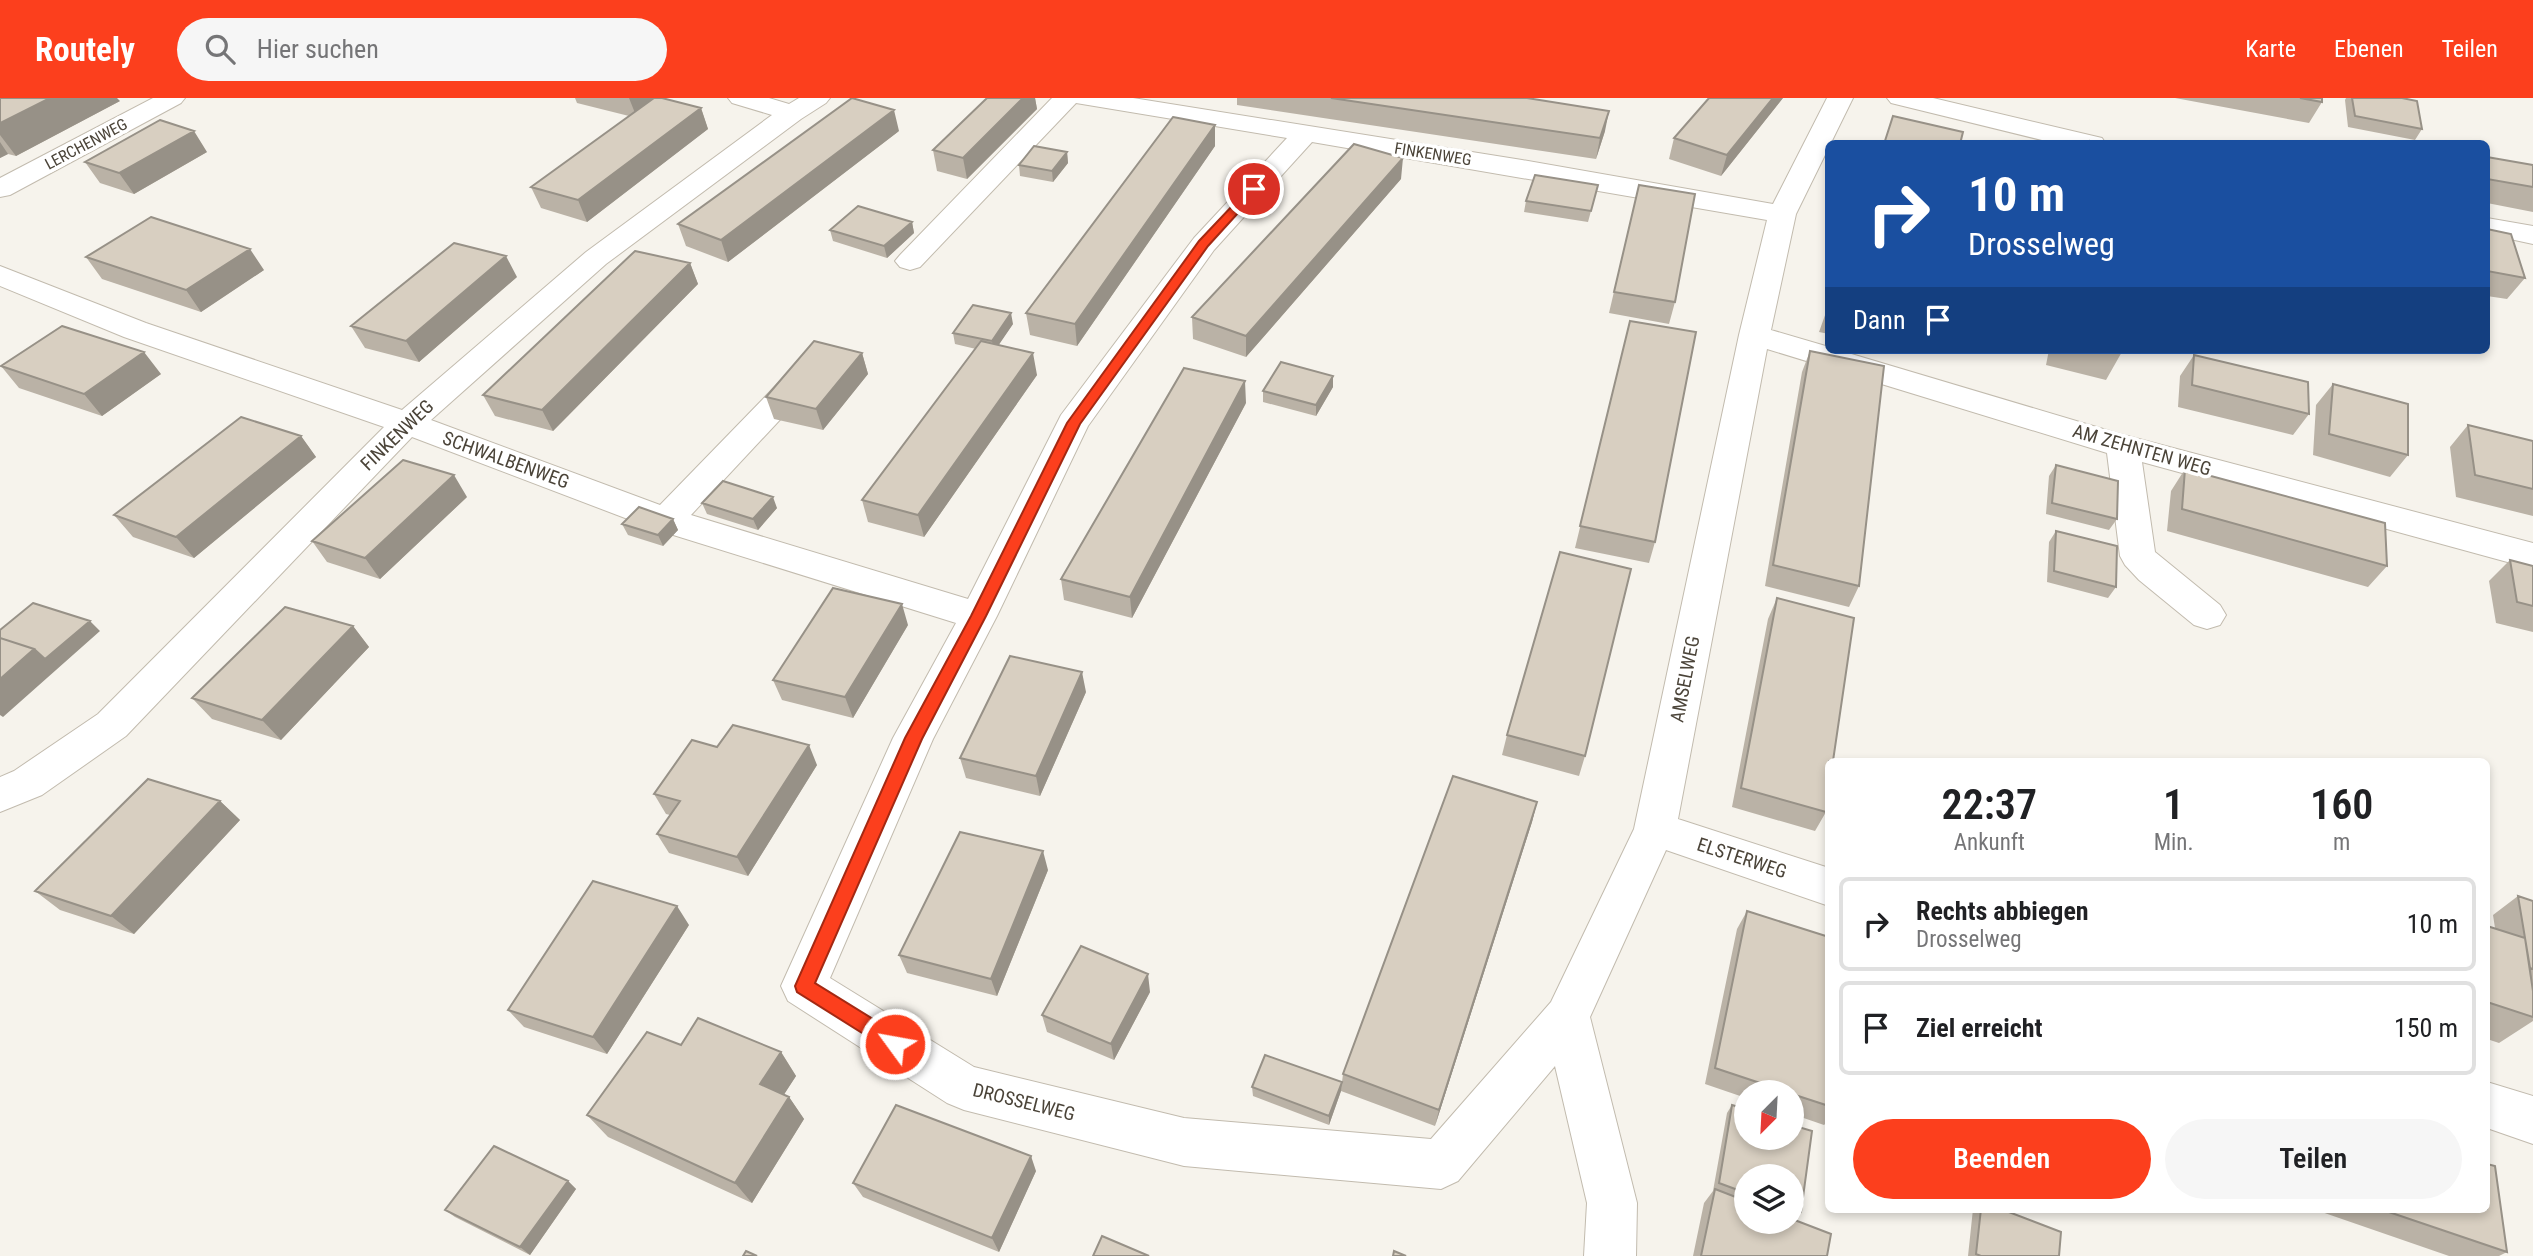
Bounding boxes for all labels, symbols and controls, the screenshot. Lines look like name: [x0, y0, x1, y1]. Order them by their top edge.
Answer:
search box: [177, 18, 667, 81]
text: Routely: [35, 30, 135, 69]
icon: search: [201, 30, 239, 68]
text: Hier suchen: [257, 34, 379, 64]
text: Karte: [2245, 35, 2296, 63]
text: Ebenen: [2334, 35, 2404, 63]
text: Teilen: [2442, 35, 2498, 63]
street label: LERCHENWEG: [42, 114, 130, 174]
street label: FINKENWEG: [1393, 139, 1473, 169]
pin: [1224, 159, 1284, 219]
text: 10 m: [1968, 166, 2065, 223]
icon: right: [1853, 168, 1944, 259]
icon: arrive: [1235, 170, 1273, 208]
text: Drosselweg: [1968, 225, 2115, 263]
icon: arrive: [1919, 301, 1957, 339]
text: Dann: [1853, 305, 1905, 335]
street label: FINKENWEG: [356, 395, 438, 475]
street label: AM ZEHNTEN WEG: [2070, 419, 2214, 481]
street label: SCHWALBENWEG: [439, 426, 573, 494]
street label: AMSELWEG: [1665, 634, 1705, 724]
text: 22:37: [1942, 780, 2037, 829]
text: 1: [2163, 780, 2184, 829]
text: 160: [2310, 780, 2373, 829]
text: Ankunft: [1954, 829, 2025, 856]
text: Min.: [2154, 829, 2194, 856]
text: m: [2333, 829, 2350, 856]
street label: ELSTERWEG: [1694, 833, 1790, 883]
text: Rechts abbiegen: [1916, 896, 2089, 926]
icon: right: [1857, 905, 1895, 943]
text: 10 m: [2407, 909, 2458, 939]
text: Drosselweg: [1916, 926, 2022, 953]
position arrow: [858, 1007, 932, 1081]
icon: arrive: [1857, 1009, 1895, 1047]
text: Ziel erreicht: [1916, 1013, 2042, 1043]
text: 150 m: [2394, 1013, 2458, 1043]
street label: DROSSELWEG: [971, 1078, 1077, 1126]
north arrow: [1734, 1080, 1804, 1150]
map controls: [1734, 1080, 1804, 1234]
button: Beenden: [1853, 1119, 2151, 1199]
button: Teilen: [2165, 1119, 2462, 1199]
button: layers: [1734, 1164, 1804, 1234]

